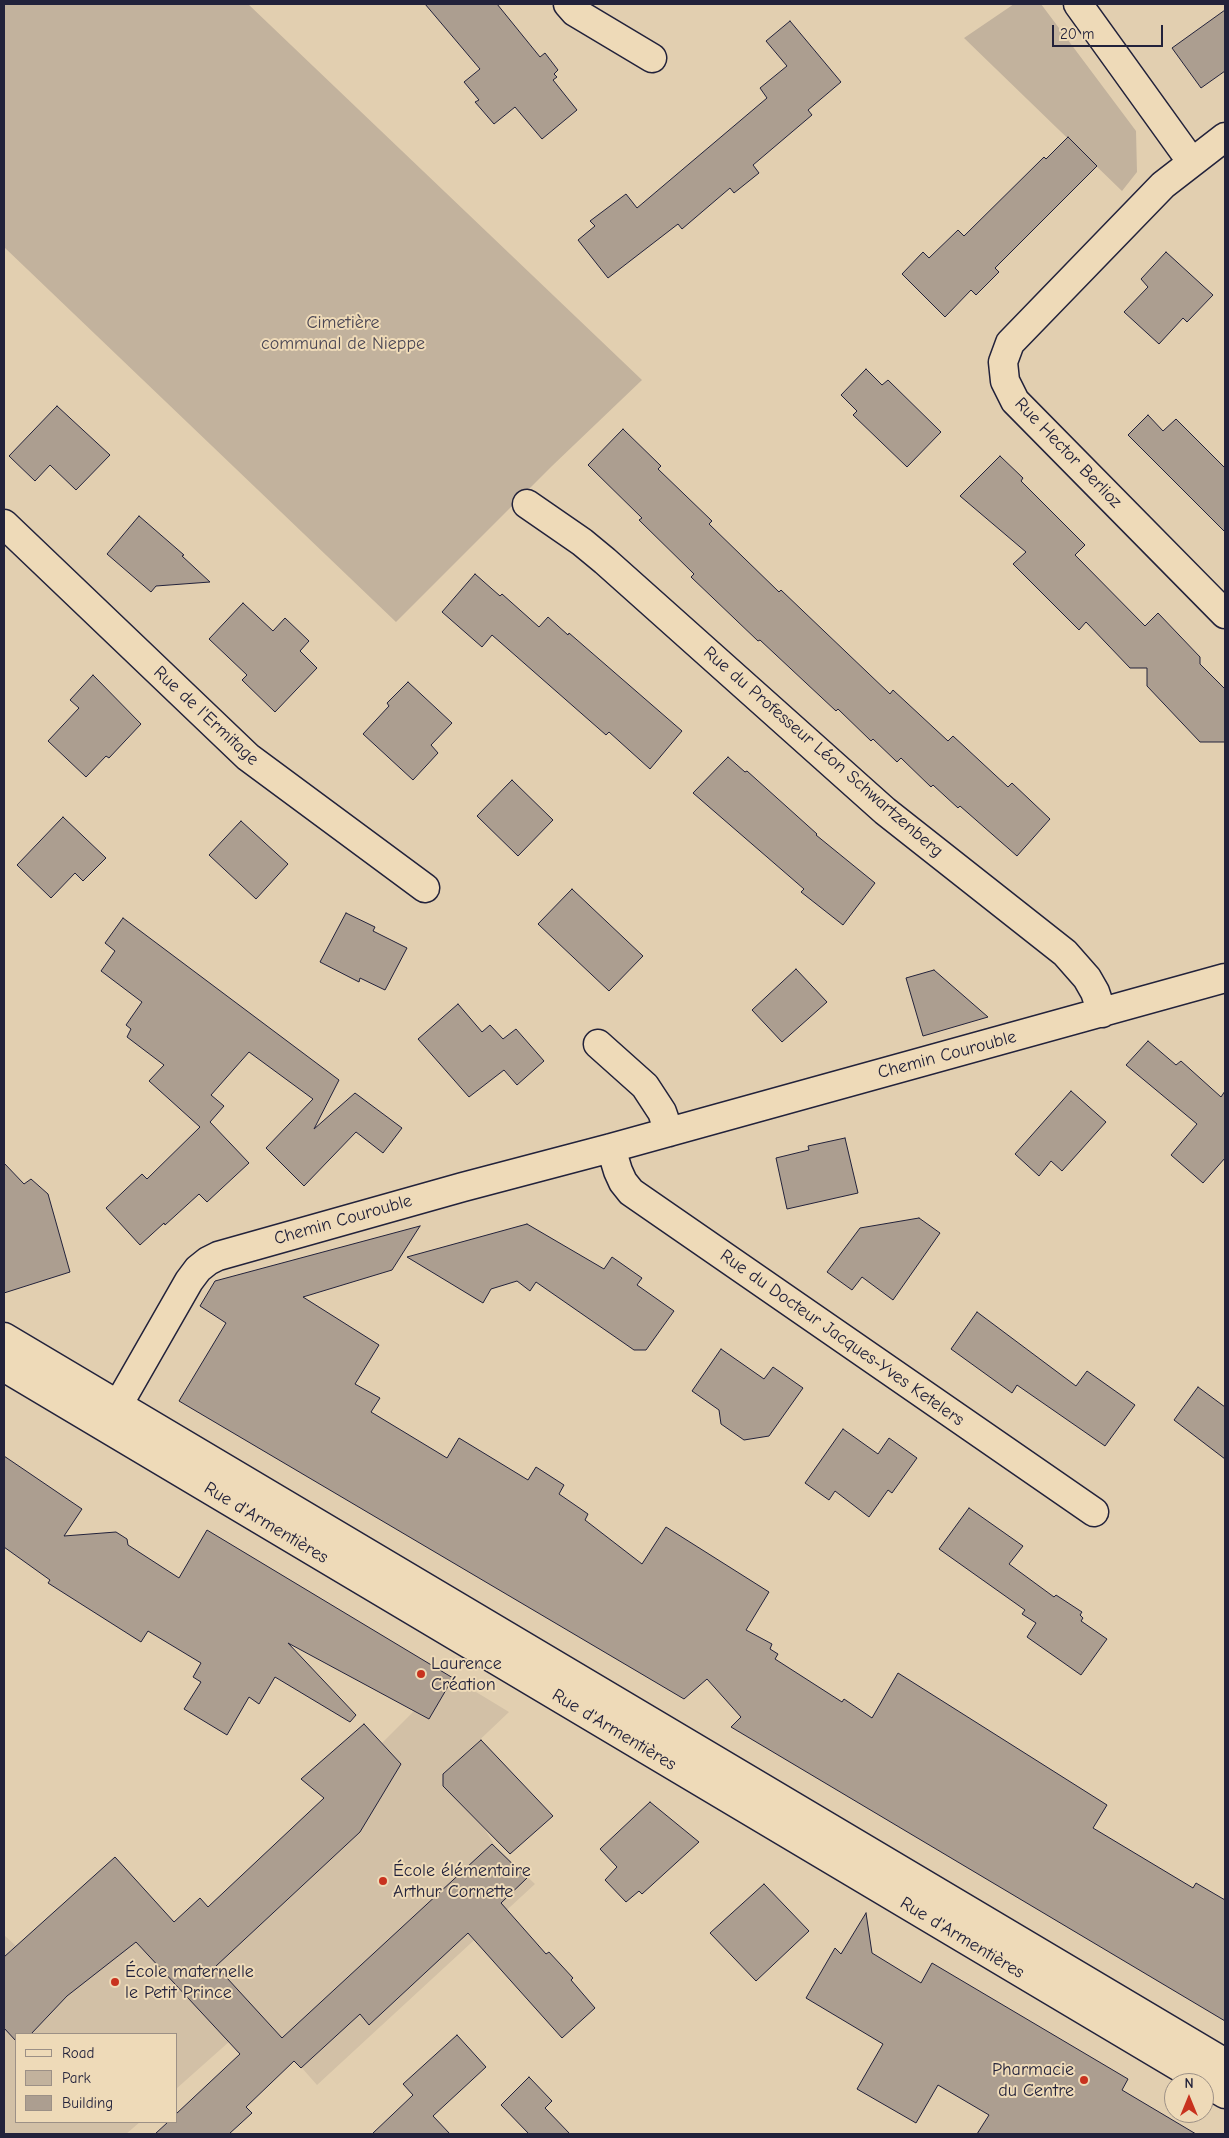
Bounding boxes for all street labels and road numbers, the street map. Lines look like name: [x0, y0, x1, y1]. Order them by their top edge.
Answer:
street label: Rue Hector Berlioz: [1010, 393, 1126, 513]
street label: Rue du Professeur Léon Schwartzenberg: [699, 642, 947, 862]
street label: Rue de l'Ermitage: [149, 662, 263, 770]
street label: Chemin Courouble: [875, 1026, 1019, 1084]
street label: Chemin Courouble: [271, 1190, 415, 1250]
street label: Rue du Docteur Jacques-Yves Ketelers: [716, 1245, 968, 1431]
street label: Rue d'Armentières: [200, 1477, 332, 1569]
street label: Rue d'Armentières: [548, 1684, 680, 1776]
street label: Rue d'Armentières: [896, 1892, 1028, 1984]

